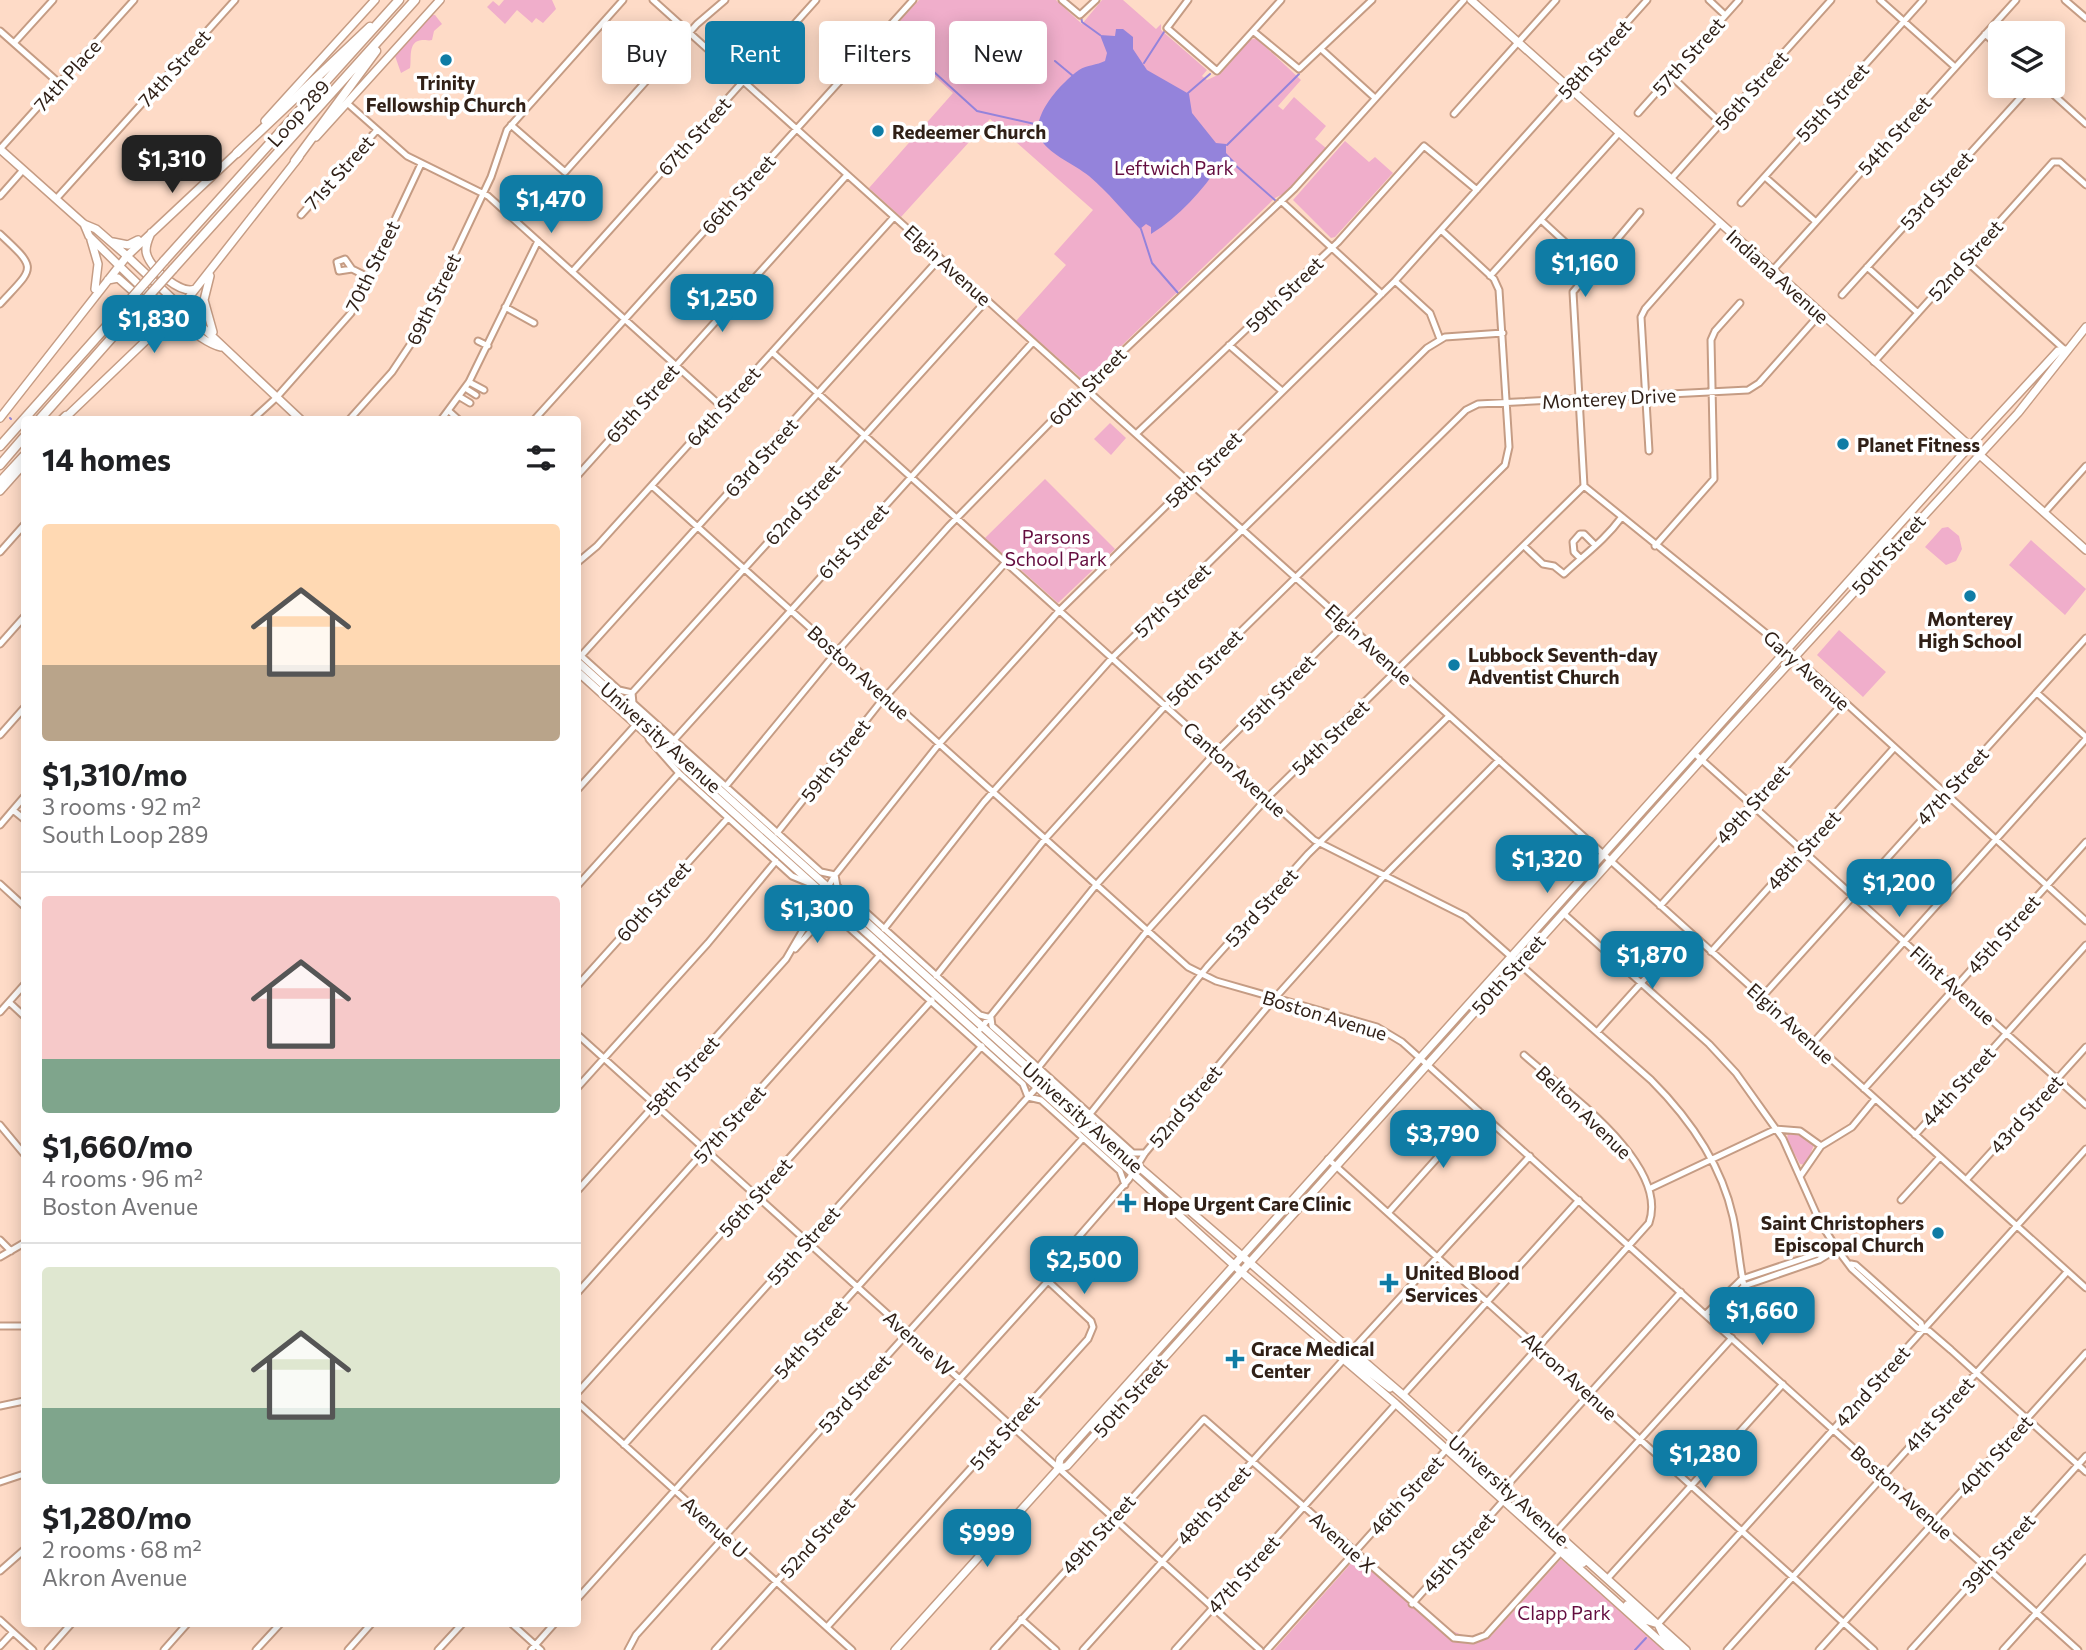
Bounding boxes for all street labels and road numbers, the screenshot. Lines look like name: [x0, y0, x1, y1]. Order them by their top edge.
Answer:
street label: 57th Street: [1647, 12, 1729, 100]
street label: 58th Street: [1553, 15, 1636, 103]
street label: 74th Street: [133, 24, 215, 111]
street label: 74th Place: [29, 34, 105, 116]
street label: 56th Street: [1710, 46, 1793, 134]
street label: 55th Street: [1791, 58, 1873, 146]
street label: Loop 289: [262, 75, 334, 151]
street label: 54th Street: [1853, 91, 1936, 179]
street label: 67th Street: [653, 92, 735, 180]
street label: 71st Street: [300, 130, 378, 214]
street label: 53rd Street: [1895, 146, 1977, 234]
street label: 66th Street: [696, 149, 780, 239]
street label: 52nd Street: [1923, 215, 2007, 305]
street label: 70th Street: [340, 217, 404, 315]
street label: Elgin Avenue: [900, 220, 996, 310]
street label: Indiana Avenue: [1722, 224, 1834, 328]
street label: 69th Street: [401, 249, 465, 348]
street label: 59th Street: [1241, 251, 1328, 336]
street label: 60th Street: [1044, 342, 1131, 429]
street label: 65th Street: [601, 359, 684, 447]
street label: 64th Street: [681, 361, 765, 450]
street label: Monterey Drive: [1541, 383, 1677, 413]
street label: 63rd Street: [720, 413, 802, 501]
street label: 58th Street: [1160, 426, 1246, 512]
street label: 62nd Street: [760, 459, 845, 549]
street label: 61st Street: [813, 498, 893, 583]
street label: 50th Street: [1846, 509, 1930, 599]
street label: 57th Street: [1129, 558, 1215, 642]
street label: Elgin Avenue: [1321, 599, 1417, 689]
street label: Boston Avenue: [803, 620, 915, 724]
street label: 56th Street: [1161, 624, 1247, 710]
street label: Gary Avenue: [1759, 625, 1855, 715]
street label: 55th Street: [1234, 649, 1320, 735]
street label: University Avenue: [596, 677, 726, 797]
street label: 54th Street: [1287, 694, 1374, 779]
street label: 59th Street: [796, 714, 875, 806]
street label: Canton Avenue: [1179, 717, 1291, 821]
street label: 47th Street: [1911, 742, 1993, 830]
street label: 49th Street: [1710, 759, 1794, 848]
street label: 48th Street: [1761, 805, 1845, 894]
street label: 60th Street: [611, 856, 695, 946]
street label: 53rd Street: [1220, 863, 1302, 951]
street label: 45th Street: [1962, 890, 2045, 978]
street label: 50th Street: [1466, 929, 1550, 1019]
street label: Flint Avenue: [1906, 941, 2000, 1029]
street label: Elgin Avenue: [1743, 978, 1839, 1068]
street label: Boston Avenue: [1260, 985, 1390, 1045]
street label: 58th Street: [641, 1031, 724, 1119]
street label: 44th Street: [1916, 1041, 2000, 1130]
street label: University Avenue: [1018, 1057, 1148, 1177]
street label: 52nd Street: [1144, 1060, 1226, 1152]
street label: Belton Avenue: [1531, 1061, 1637, 1163]
street label: 43rd Street: [1985, 1070, 2067, 1158]
street label: 57th Street: [688, 1080, 770, 1168]
street label: 56th Street: [714, 1153, 797, 1241]
street label: 55th Street: [762, 1201, 844, 1289]
street label: 54th Street: [769, 1295, 852, 1383]
street label: Avenue W: [879, 1306, 959, 1380]
street label: Akron Avenue: [1518, 1327, 1622, 1425]
street label: 42nd Street: [1830, 1341, 1914, 1431]
street label: 53rd Street: [813, 1349, 895, 1437]
street label: 50th Street: [1088, 1352, 1172, 1442]
street label: 41st Street: [1899, 1372, 1979, 1456]
street label: 51st Street: [964, 1390, 1044, 1474]
street label: 40th Street: [1953, 1410, 2037, 1500]
street label: University Avenue: [1444, 1430, 1574, 1550]
street label: Boston Avenue: [1846, 1440, 1958, 1544]
street label: 46th Street: [1364, 1450, 1448, 1539]
street label: 48th Street: [1171, 1460, 1255, 1549]
street label: 49th Street: [1056, 1489, 1140, 1578]
street label: Avenue U: [677, 1491, 753, 1563]
street label: 52nd Street: [775, 1492, 859, 1582]
street label: Avenue X: [1306, 1507, 1380, 1577]
street label: 45th Street: [1417, 1507, 1499, 1597]
street label: 39th Street: [1957, 1509, 2040, 1597]
street label: 47th Street: [1202, 1530, 1284, 1618]

